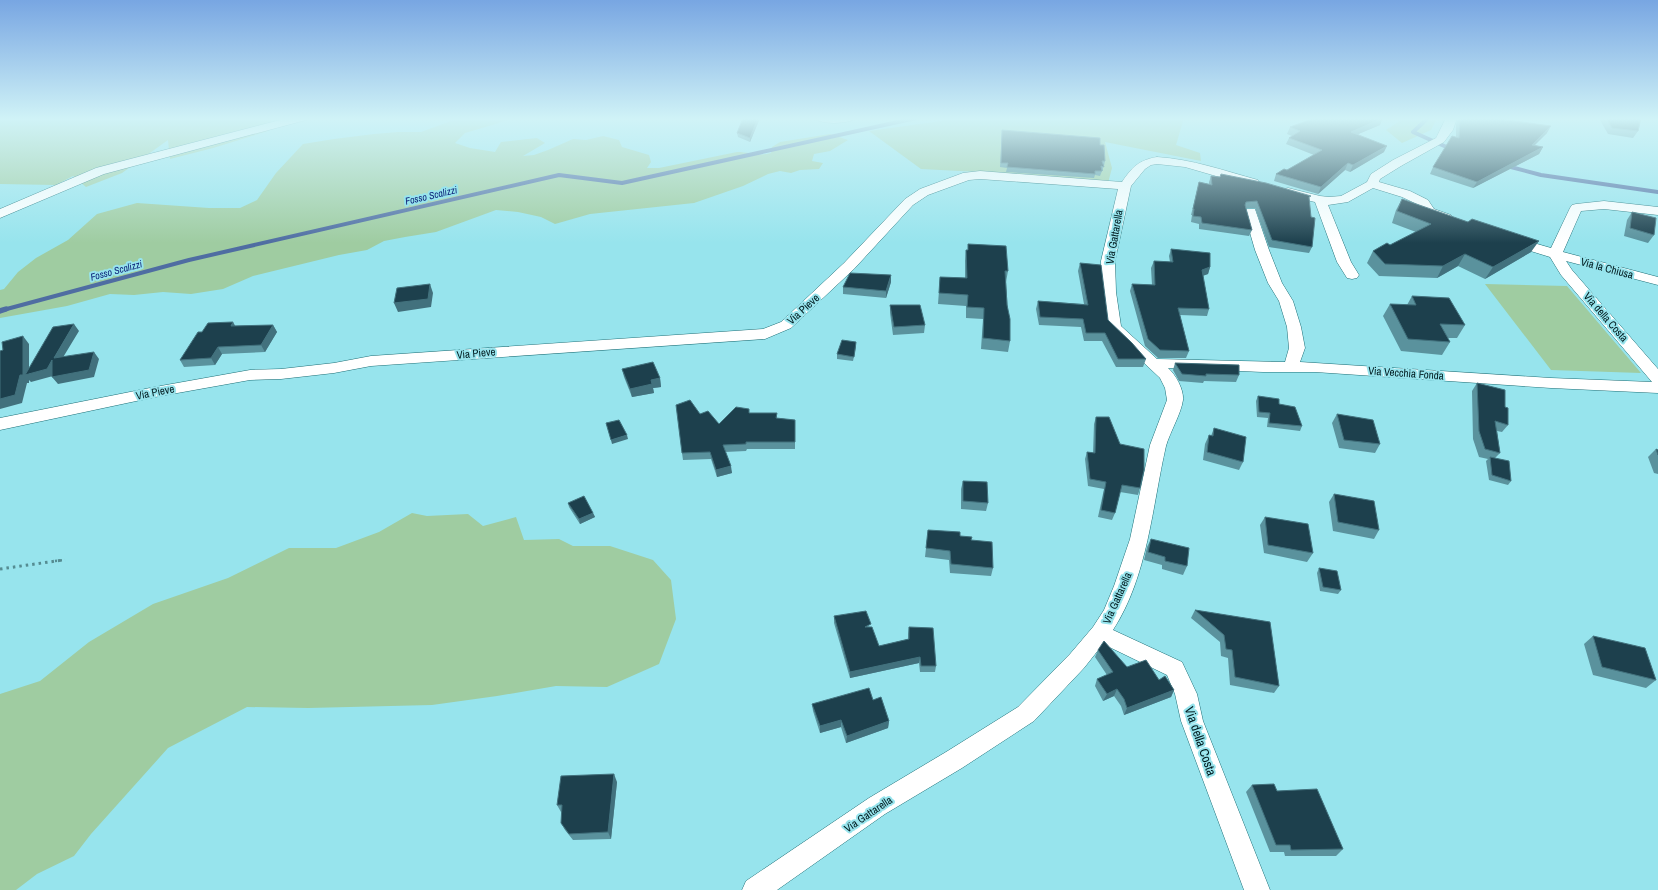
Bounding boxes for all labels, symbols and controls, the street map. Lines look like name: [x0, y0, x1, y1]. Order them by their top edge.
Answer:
water label: Fosso Scalizzi: [404, 183, 459, 208]
street label: Via Gattarella: [1102, 209, 1126, 265]
street label: Via la Chiusa: [1579, 254, 1635, 282]
water label: Fosso Scalizzi: [89, 257, 144, 284]
street label: Via della Costa: [1581, 289, 1631, 345]
street label: Via Pieve: [784, 291, 822, 327]
street label: Via Pieve: [456, 344, 496, 362]
street label: Via Vecchia Fonda: [1368, 363, 1444, 383]
street label: Via Pieve: [135, 381, 175, 403]
street label: Via Gattarella: [1099, 570, 1135, 626]
street label: Via della Costa: [1181, 704, 1220, 778]
street label: Via Gattarella: [841, 793, 895, 835]

